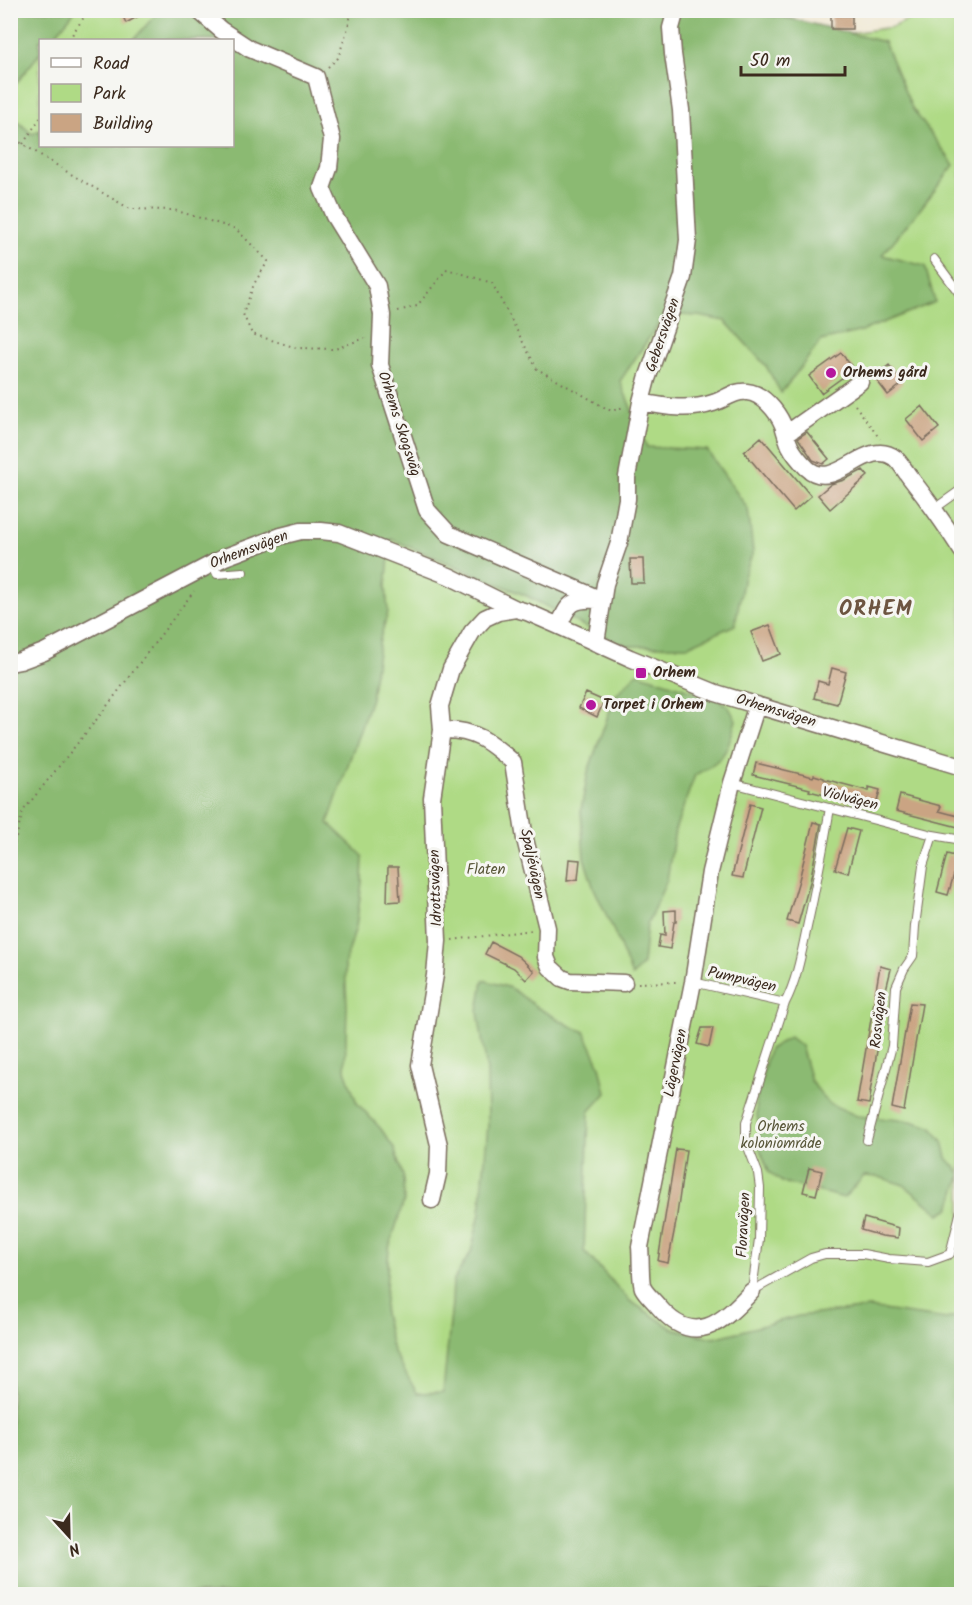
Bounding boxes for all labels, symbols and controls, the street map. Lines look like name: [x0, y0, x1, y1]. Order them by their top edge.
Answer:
legend: [39, 39, 234, 147]
scale bar: [741, 39, 844, 77]
text: 50 m: [750, 47, 790, 76]
text: Road: [93, 50, 130, 79]
text: Park: [93, 80, 126, 109]
text: Building: [93, 110, 153, 139]
street label: Gebersvägen: [639, 295, 687, 375]
place label: Orhems gård: [843, 361, 928, 385]
marker: Orhems gård: [824, 366, 838, 380]
street label: Orhems Skogsväg: [371, 368, 427, 480]
street label: Orhemsvägen: [206, 524, 292, 576]
district label: ORHEM: [839, 593, 913, 626]
place label: Orhem: [653, 661, 696, 685]
marker: Orhem: [634, 666, 648, 680]
street label: Orhemsvägen: [733, 687, 819, 735]
place label: Torpet i Orhem: [603, 693, 704, 717]
marker: Torpet i Orhem: [584, 698, 598, 712]
street label: Violvägen: [819, 780, 881, 818]
street label: Spaljévägen: [513, 827, 551, 901]
street label: Idrottsvägen: [423, 849, 449, 927]
park label: Flaten: [466, 858, 506, 882]
street label: Pumpvägen: [705, 960, 779, 1000]
street label: Rosvägen: [864, 990, 894, 1050]
street label: Lägervägen: [658, 1027, 694, 1099]
park label: Orhems koloniområde: [741, 1115, 822, 1156]
street label: Floravägen: [730, 1192, 758, 1258]
north arrow: [39, 1506, 99, 1566]
text: N: [65, 1535, 83, 1562]

